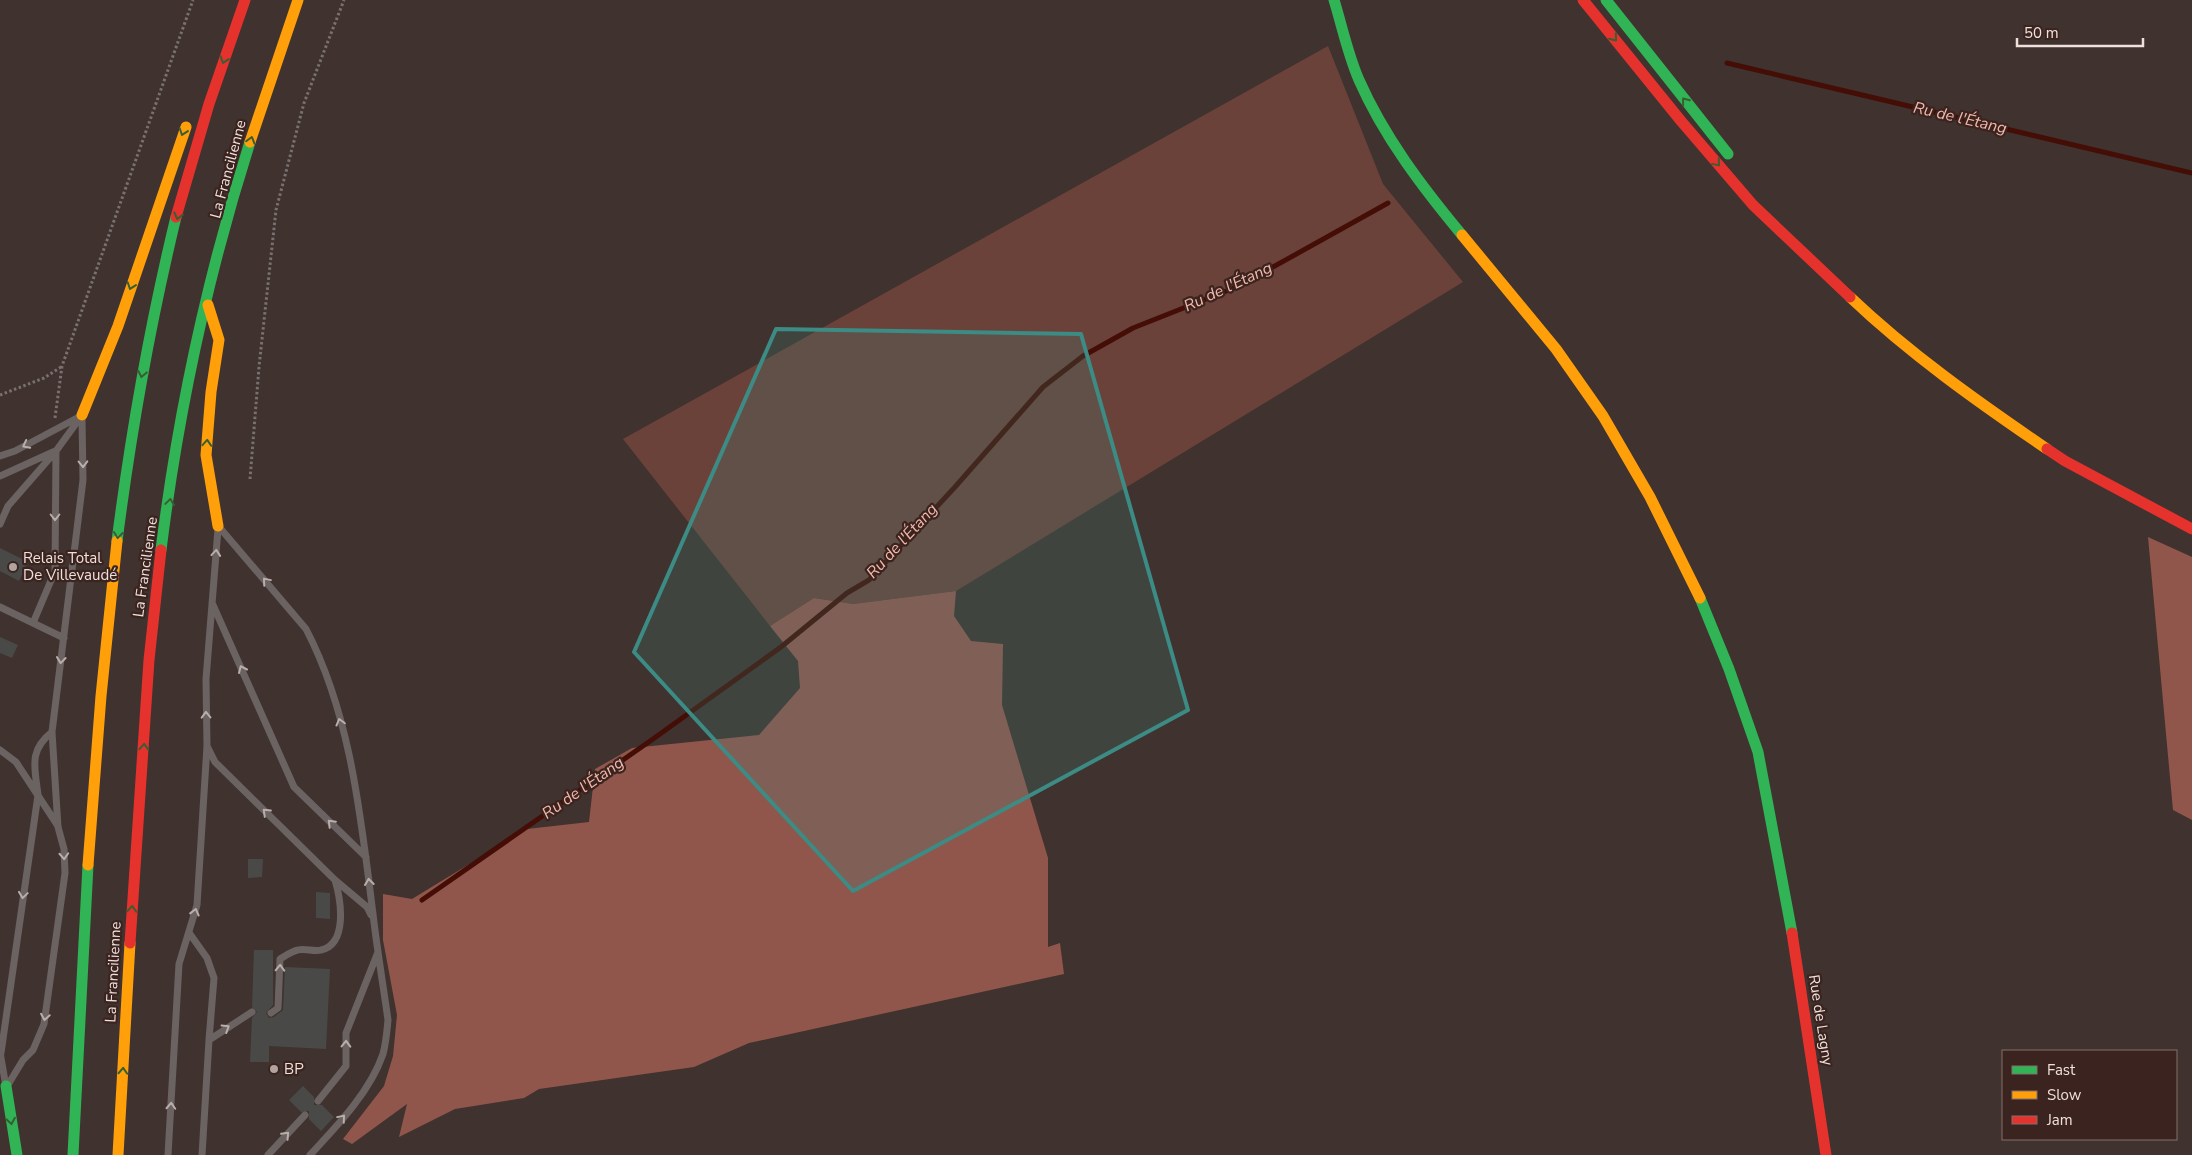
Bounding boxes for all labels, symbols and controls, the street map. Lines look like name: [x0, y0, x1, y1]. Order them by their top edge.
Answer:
scale bar: [2017, 15, 2143, 47]
text: 50 m: [2024, 23, 2059, 43]
one-way arrow: [1608, 32, 1616, 41]
one-way arrow: [219, 56, 229, 64]
one-way arrow: [1682, 97, 1691, 107]
water label: Ru de l'Étang: [1911, 97, 2009, 139]
street label: La Francilienne: [205, 118, 251, 220]
one-way arrow: [179, 128, 189, 136]
one-way arrow: [246, 136, 256, 145]
one-way arrow: [1712, 158, 1721, 167]
one-way arrow: [173, 212, 184, 221]
water label: Ru de l'Étang: [1180, 257, 1276, 317]
one-way arrow: [127, 282, 137, 290]
one-way arrow: [137, 370, 147, 379]
one-way arrow: [22, 439, 31, 449]
one-way arrow: [201, 439, 212, 447]
one-way arrow: [77, 460, 88, 468]
one-way arrow: [164, 498, 174, 506]
water label: Ru de l'Étang: [861, 499, 943, 583]
one-way arrow: [50, 514, 60, 521]
street label: La Francilienne: [128, 516, 162, 618]
one-way arrow: [113, 531, 124, 539]
place label: Relais Total De Villevaudé: [23, 548, 117, 585]
one-way arrow: [210, 548, 221, 556]
marker: Relais Total De Villevaudé: [7, 561, 19, 573]
one-way arrow: [263, 578, 271, 587]
one-way arrow: [56, 657, 67, 665]
one-way arrow: [238, 665, 248, 674]
one-way arrow: [201, 710, 211, 718]
one-way arrow: [335, 719, 345, 727]
one-way arrow: [138, 743, 149, 751]
water label: Ru de l'Étang: [538, 752, 628, 824]
one-way arrow: [262, 809, 271, 818]
one-way arrow: [328, 820, 337, 829]
one-way arrow: [59, 853, 70, 861]
one-way arrow: [364, 878, 375, 886]
one-way arrow: [19, 891, 29, 900]
one-way arrow: [127, 905, 138, 913]
one-way arrow: [190, 908, 200, 916]
street label: La Francilienne: [100, 921, 126, 1023]
one-way arrow: [274, 964, 285, 972]
street label: Rue de Lagny: [1804, 973, 1838, 1067]
one-way arrow: [40, 1013, 50, 1022]
one-way arrow: [221, 1025, 230, 1035]
one-way arrow: [341, 1040, 351, 1048]
legend: [2002, 1050, 2177, 1140]
place label: BP: [284, 1059, 304, 1079]
text: Fast: [2047, 1060, 2076, 1080]
marker: BP: [268, 1063, 280, 1075]
one-way arrow: [117, 1067, 128, 1075]
text: Slow: [2047, 1085, 2082, 1105]
one-way arrow: [166, 1102, 176, 1110]
text: Jam: [2046, 1110, 2073, 1130]
one-way arrow: [336, 1115, 344, 1124]
one-way arrow: [6, 1116, 16, 1125]
one-way arrow: [280, 1132, 289, 1141]

